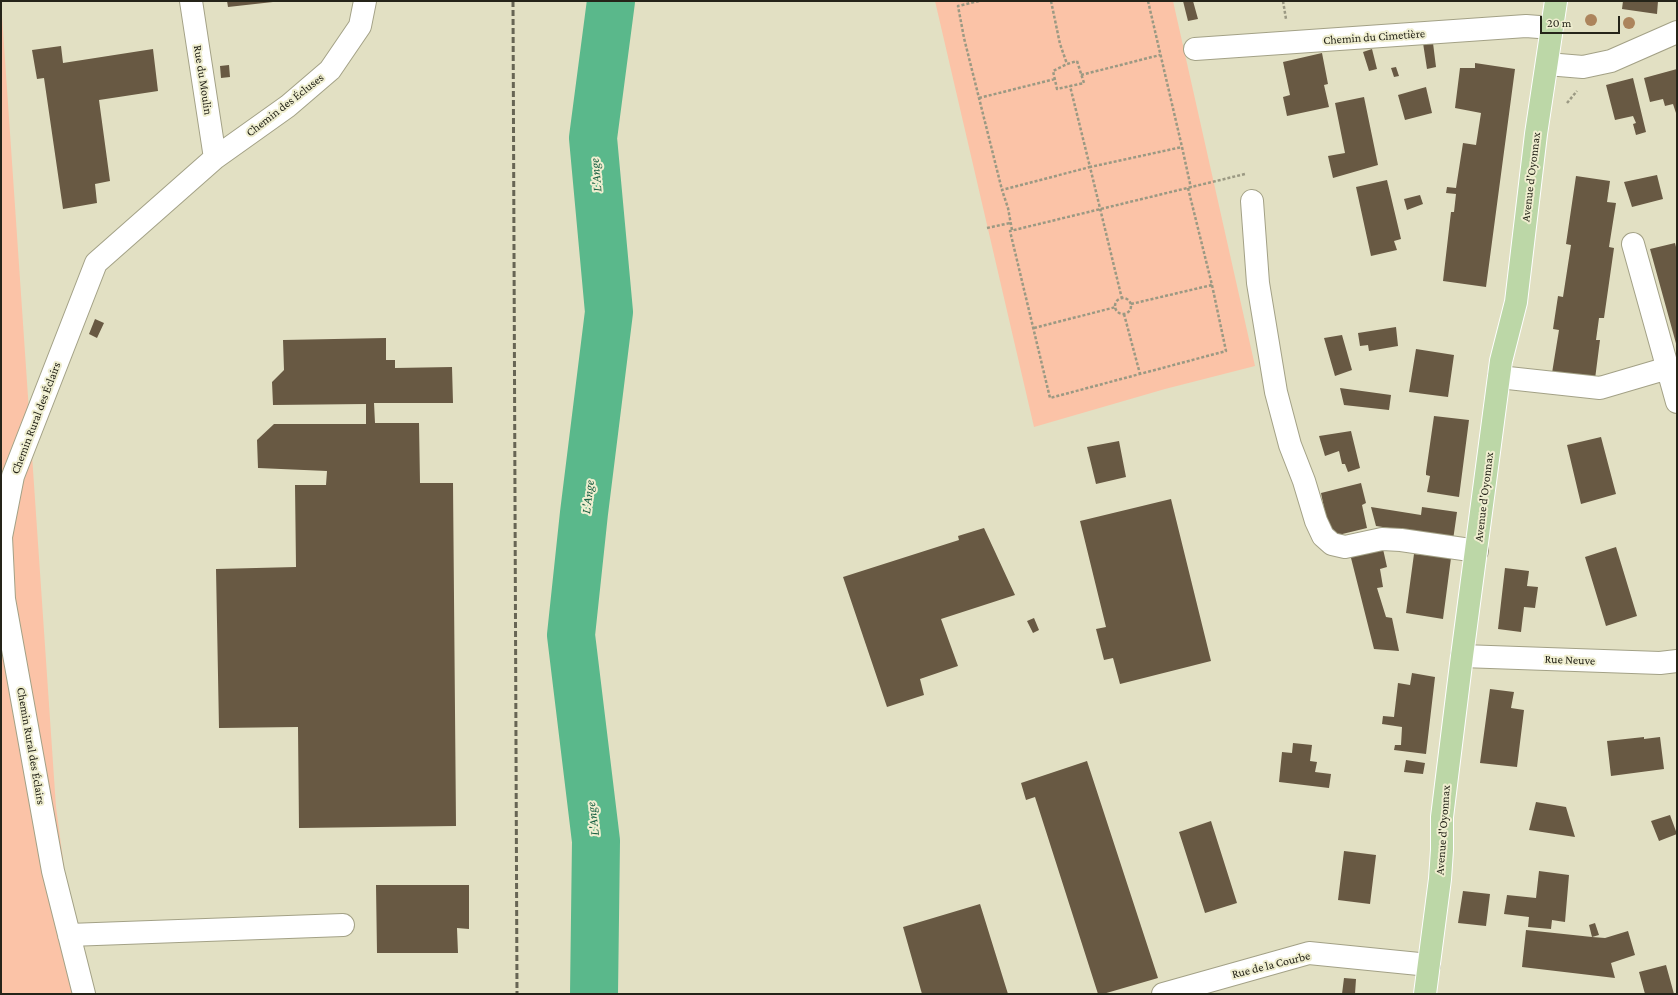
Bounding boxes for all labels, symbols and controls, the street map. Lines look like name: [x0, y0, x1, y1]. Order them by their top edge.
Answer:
scale bar: [1542, 8, 1622, 34]
text: 20 m: [1547, 16, 1571, 30]
street label: Chemin du Cimetière: [1323, 26, 1425, 48]
street label: Rue du Moulin: [190, 44, 216, 116]
street label: Chemin des Écluses: [243, 70, 327, 140]
street label: Avenue d'Oyonnax: [1518, 131, 1544, 223]
water label: L'Ange: [587, 157, 605, 193]
street label: Chemin Rural des Éclairs: [8, 360, 64, 476]
street label: Avenue d'Oyonnax: [1471, 451, 1497, 543]
water label: L'Ange: [578, 479, 598, 515]
street label: Rue Neuve: [1544, 652, 1596, 668]
street label: Chemin Rural des Éclairs: [14, 686, 48, 806]
street label: Avenue d'Oyonnax: [1433, 785, 1453, 875]
water label: L'Ange: [583, 801, 603, 837]
street label: Rue de la Courbe: [1230, 948, 1312, 982]

